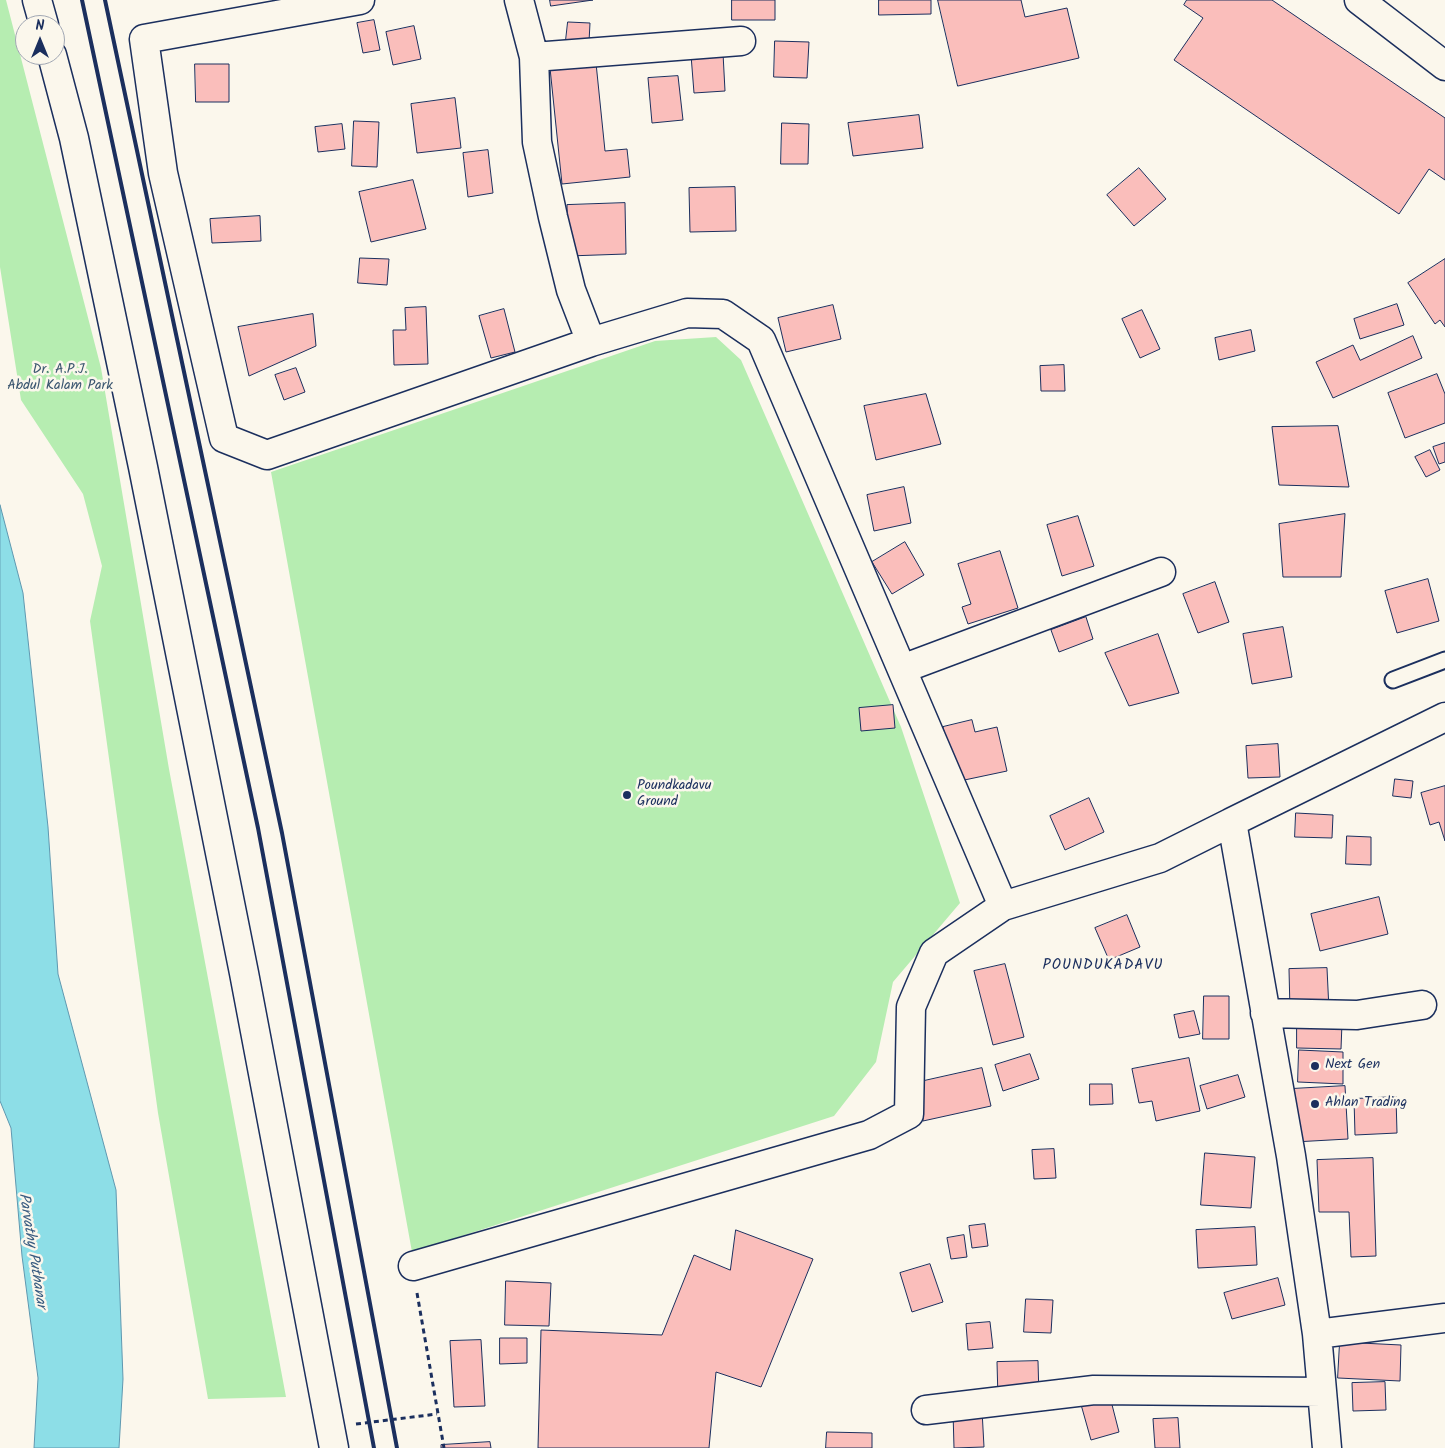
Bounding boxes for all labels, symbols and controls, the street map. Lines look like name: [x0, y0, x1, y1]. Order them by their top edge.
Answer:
north arrow: [15, 15, 65, 65]
text: N: [36, 15, 44, 37]
park label: Dr. A.P.J. Abdul Kalam Park: [7, 363, 113, 396]
place label: Poundkadavu Ground: [637, 779, 711, 812]
marker: Poundkadavu Ground: [621, 789, 633, 801]
district label: POUNDUKADAVU: [1041, 957, 1165, 975]
place label: Next Gen: [1325, 1058, 1380, 1074]
marker: Next Gen: [1309, 1060, 1321, 1072]
place label: Ahlan Trading: [1325, 1096, 1407, 1112]
marker: Ahlan Trading: [1309, 1098, 1321, 1110]
water label: Parvathy Puthanar: [13, 1192, 49, 1310]

